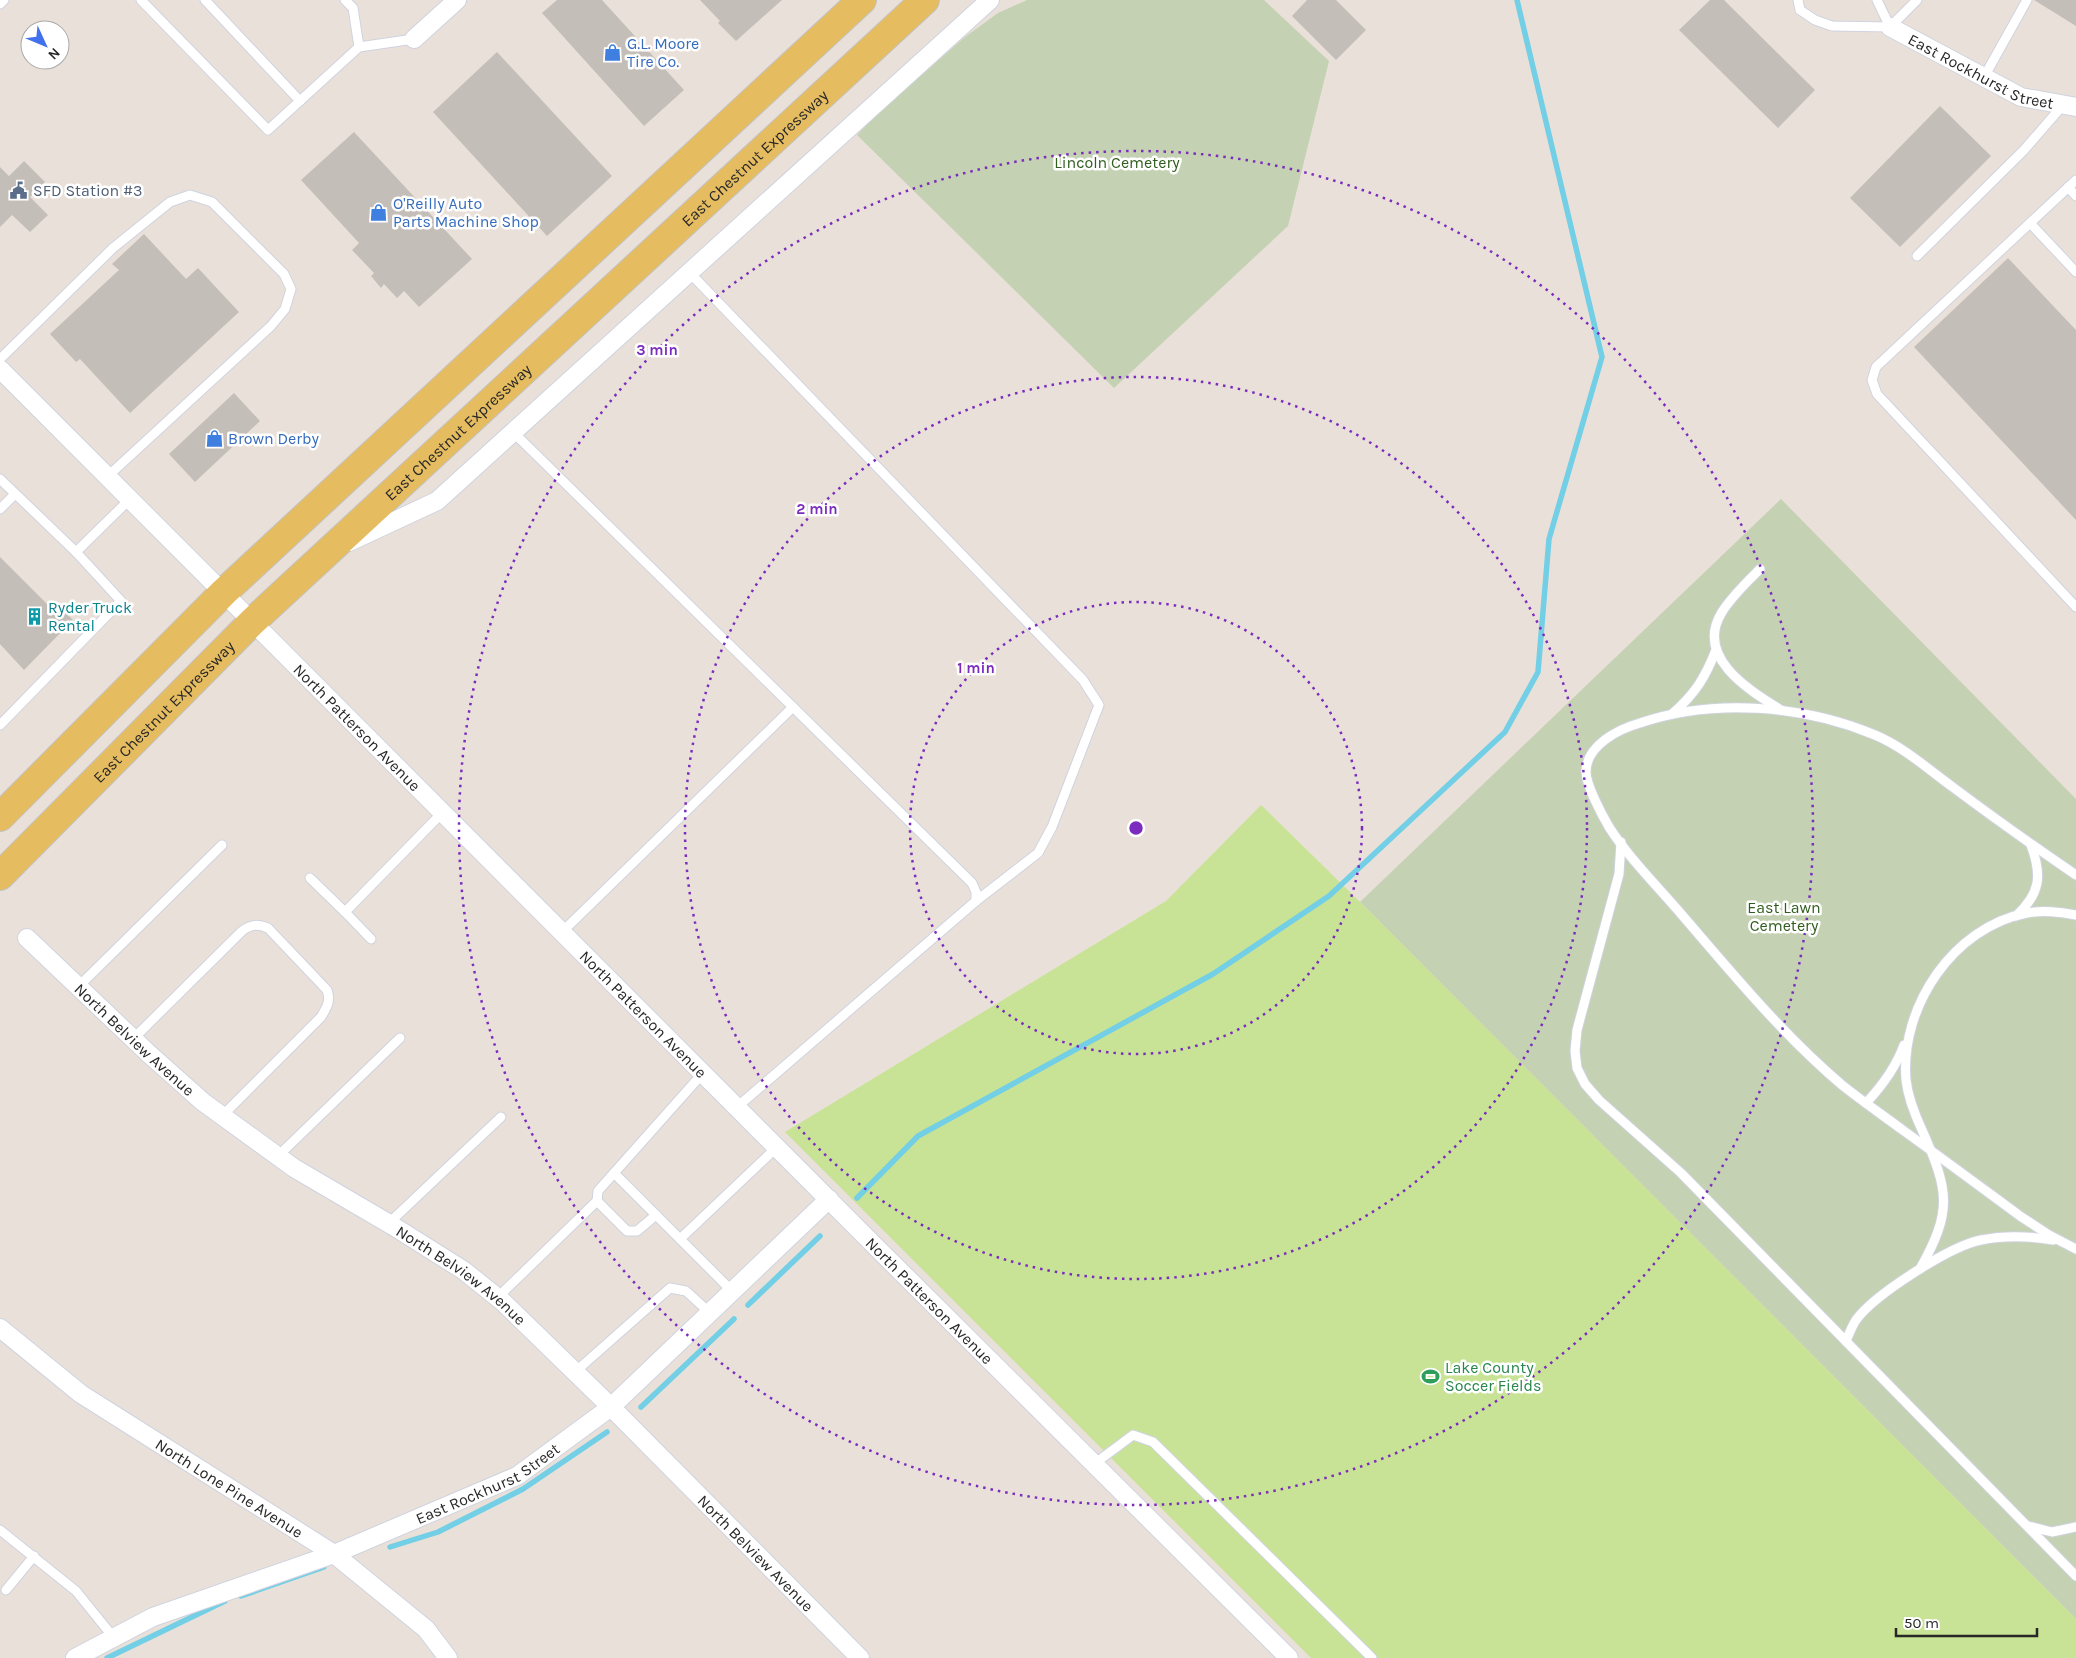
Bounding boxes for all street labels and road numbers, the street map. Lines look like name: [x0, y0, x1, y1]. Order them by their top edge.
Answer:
street label: East Rockhurst Street: [1905, 29, 2055, 112]
street label: East Chestnut Expressway: [677, 85, 832, 230]
street label: East Chestnut Expressway: [381, 359, 535, 504]
street label: East Chestnut Expressway: [89, 636, 238, 786]
street label: North Patterson Avenue: [290, 660, 425, 795]
street label: North Patterson Avenue: [576, 946, 711, 1082]
street label: North Belview Avenue: [71, 979, 199, 1100]
street label: North Belview Avenue: [393, 1221, 530, 1329]
street label: North Patterson Avenue: [862, 1233, 997, 1368]
street label: North Lone Pine Avenue: [152, 1434, 307, 1542]
street label: East Rockhurst Street: [413, 1439, 563, 1528]
street label: North Belview Avenue: [694, 1491, 818, 1615]

